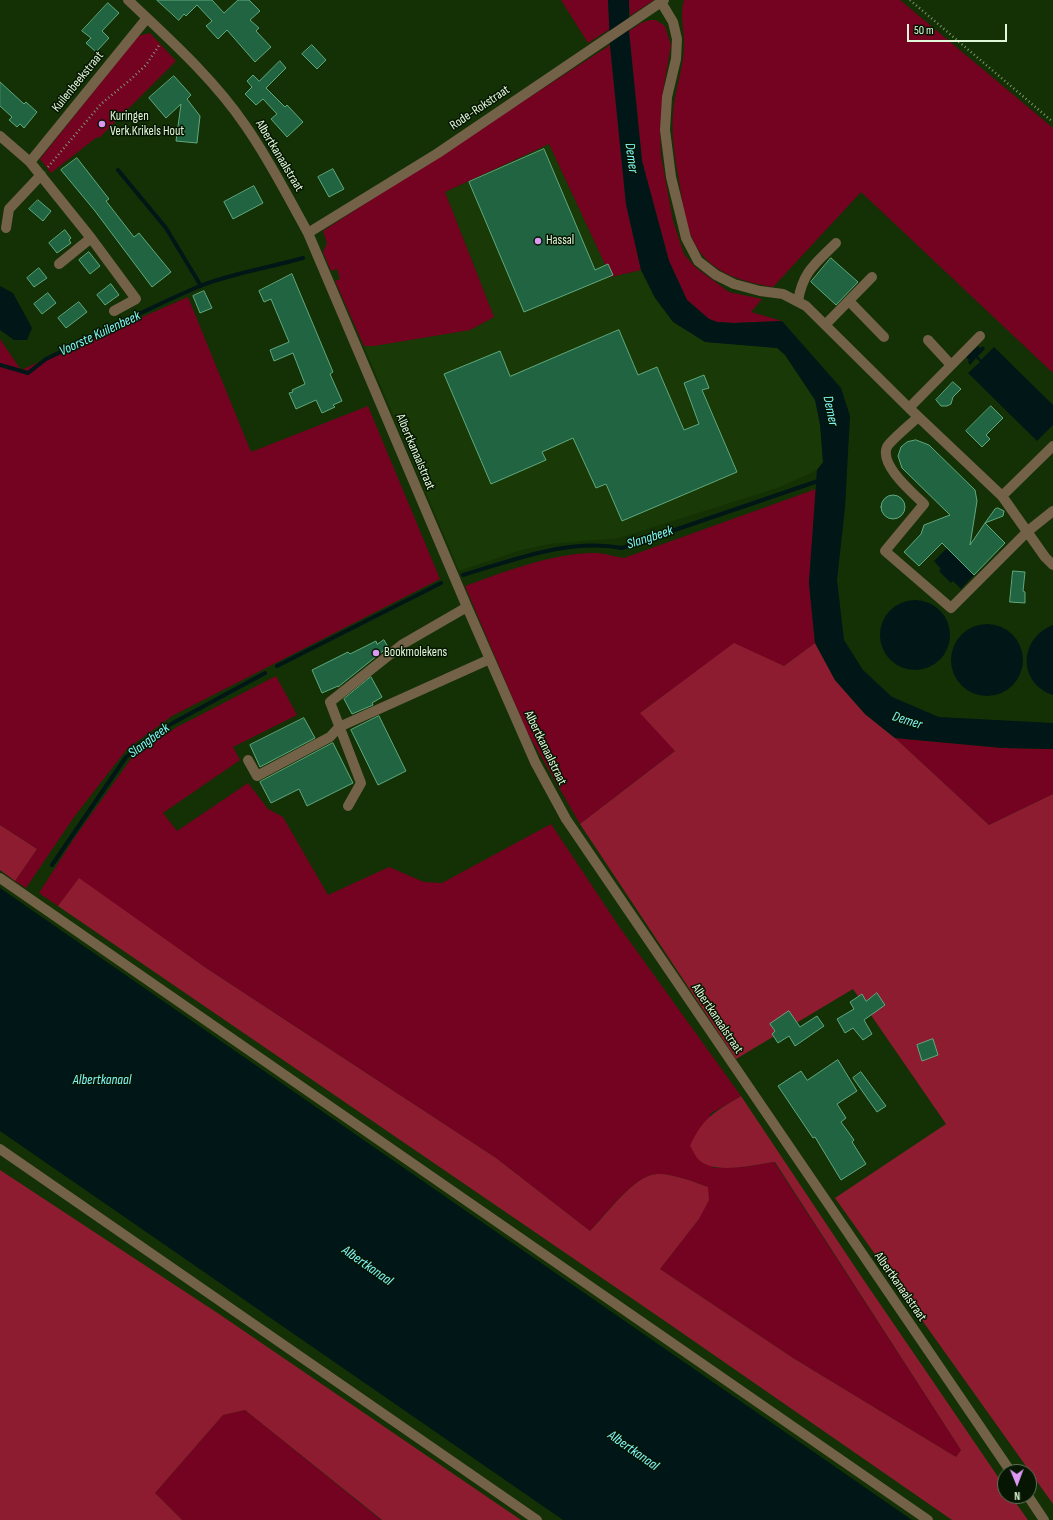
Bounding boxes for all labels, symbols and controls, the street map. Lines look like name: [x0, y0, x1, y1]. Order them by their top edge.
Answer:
scale bar: [909, 16, 1009, 42]
text: 50 m: [914, 23, 934, 38]
street label: Kuilenbeekstraat: [49, 49, 107, 115]
street label: Rode-Rokstraat: [447, 82, 513, 134]
place label: Kuringen Verk.Krikels Hout: [110, 109, 184, 140]
street label: Albertkanaalstraat: [252, 117, 306, 195]
marker: Kuringen Verk.Krikels Hout: [97, 119, 107, 129]
water label: Demer: [621, 142, 641, 174]
place label: Hassal: [546, 233, 574, 249]
marker: Hassal: [533, 236, 543, 246]
water label: Voorste Kuilenbeek: [57, 308, 143, 360]
water label: Demer: [819, 394, 841, 428]
street label: Albertkanaalstraat: [392, 412, 438, 492]
water label: Slangbeek: [625, 523, 675, 553]
place label: Bookmolekens: [384, 645, 447, 661]
marker: Bookmolekens: [371, 648, 381, 658]
street label: Albertkanaalstraat: [520, 708, 570, 788]
water label: Demer: [890, 708, 924, 734]
water label: Slangbeek: [125, 720, 173, 762]
street label: Albertkanaalstraat: [688, 981, 746, 1057]
water label: Albertkanaal: [73, 1072, 131, 1088]
water label: Albertkanaal: [338, 1242, 396, 1290]
street label: Albertkanaalstraat: [870, 1249, 930, 1325]
water label: Albertkanaal: [604, 1427, 662, 1475]
north arrow: [997, 1464, 1037, 1504]
text: N: [1014, 1489, 1020, 1502]

